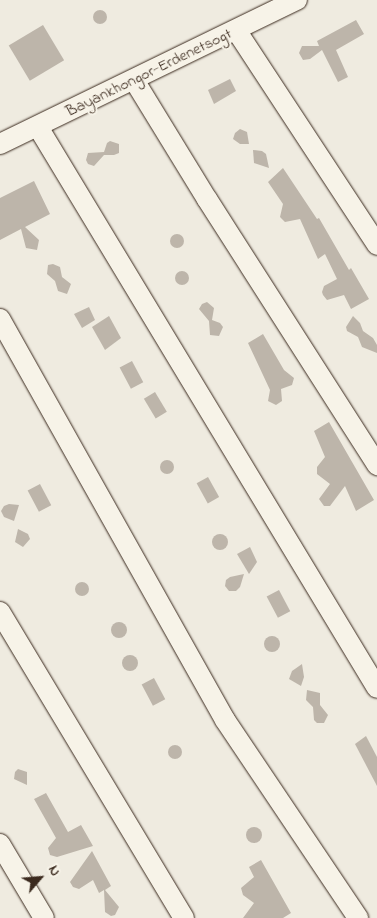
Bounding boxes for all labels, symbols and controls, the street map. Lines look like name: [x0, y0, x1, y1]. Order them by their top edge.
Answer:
street label: Bayankhongor-Erdenetsogt: [63, 24, 235, 122]
north arrow: [15, 853, 65, 903]
text: N: [42, 862, 65, 880]

